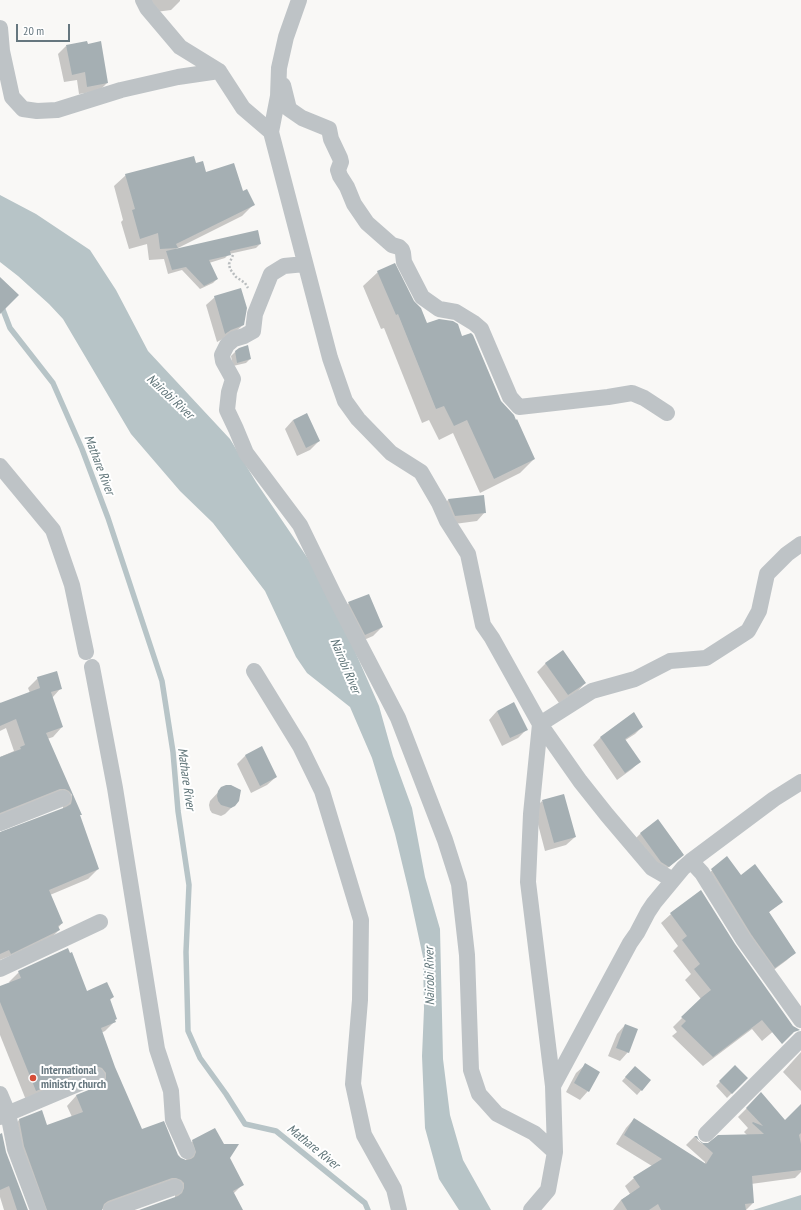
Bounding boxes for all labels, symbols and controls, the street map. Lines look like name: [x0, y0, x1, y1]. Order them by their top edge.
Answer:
scale bar: [18, 16, 72, 42]
text: 20 m: [23, 23, 44, 38]
water label: Nairobi River: [143, 371, 197, 423]
water label: Mathare River: [80, 433, 118, 497]
water label: Nairobi River: [326, 636, 364, 696]
water label: Mathare River: [174, 747, 198, 811]
water label: Nairobi River: [422, 947, 438, 1005]
place label: International ministry church: [41, 1064, 106, 1092]
marker: International ministry church: [28, 1073, 38, 1083]
water label: Mathare River: [284, 1121, 342, 1173]

